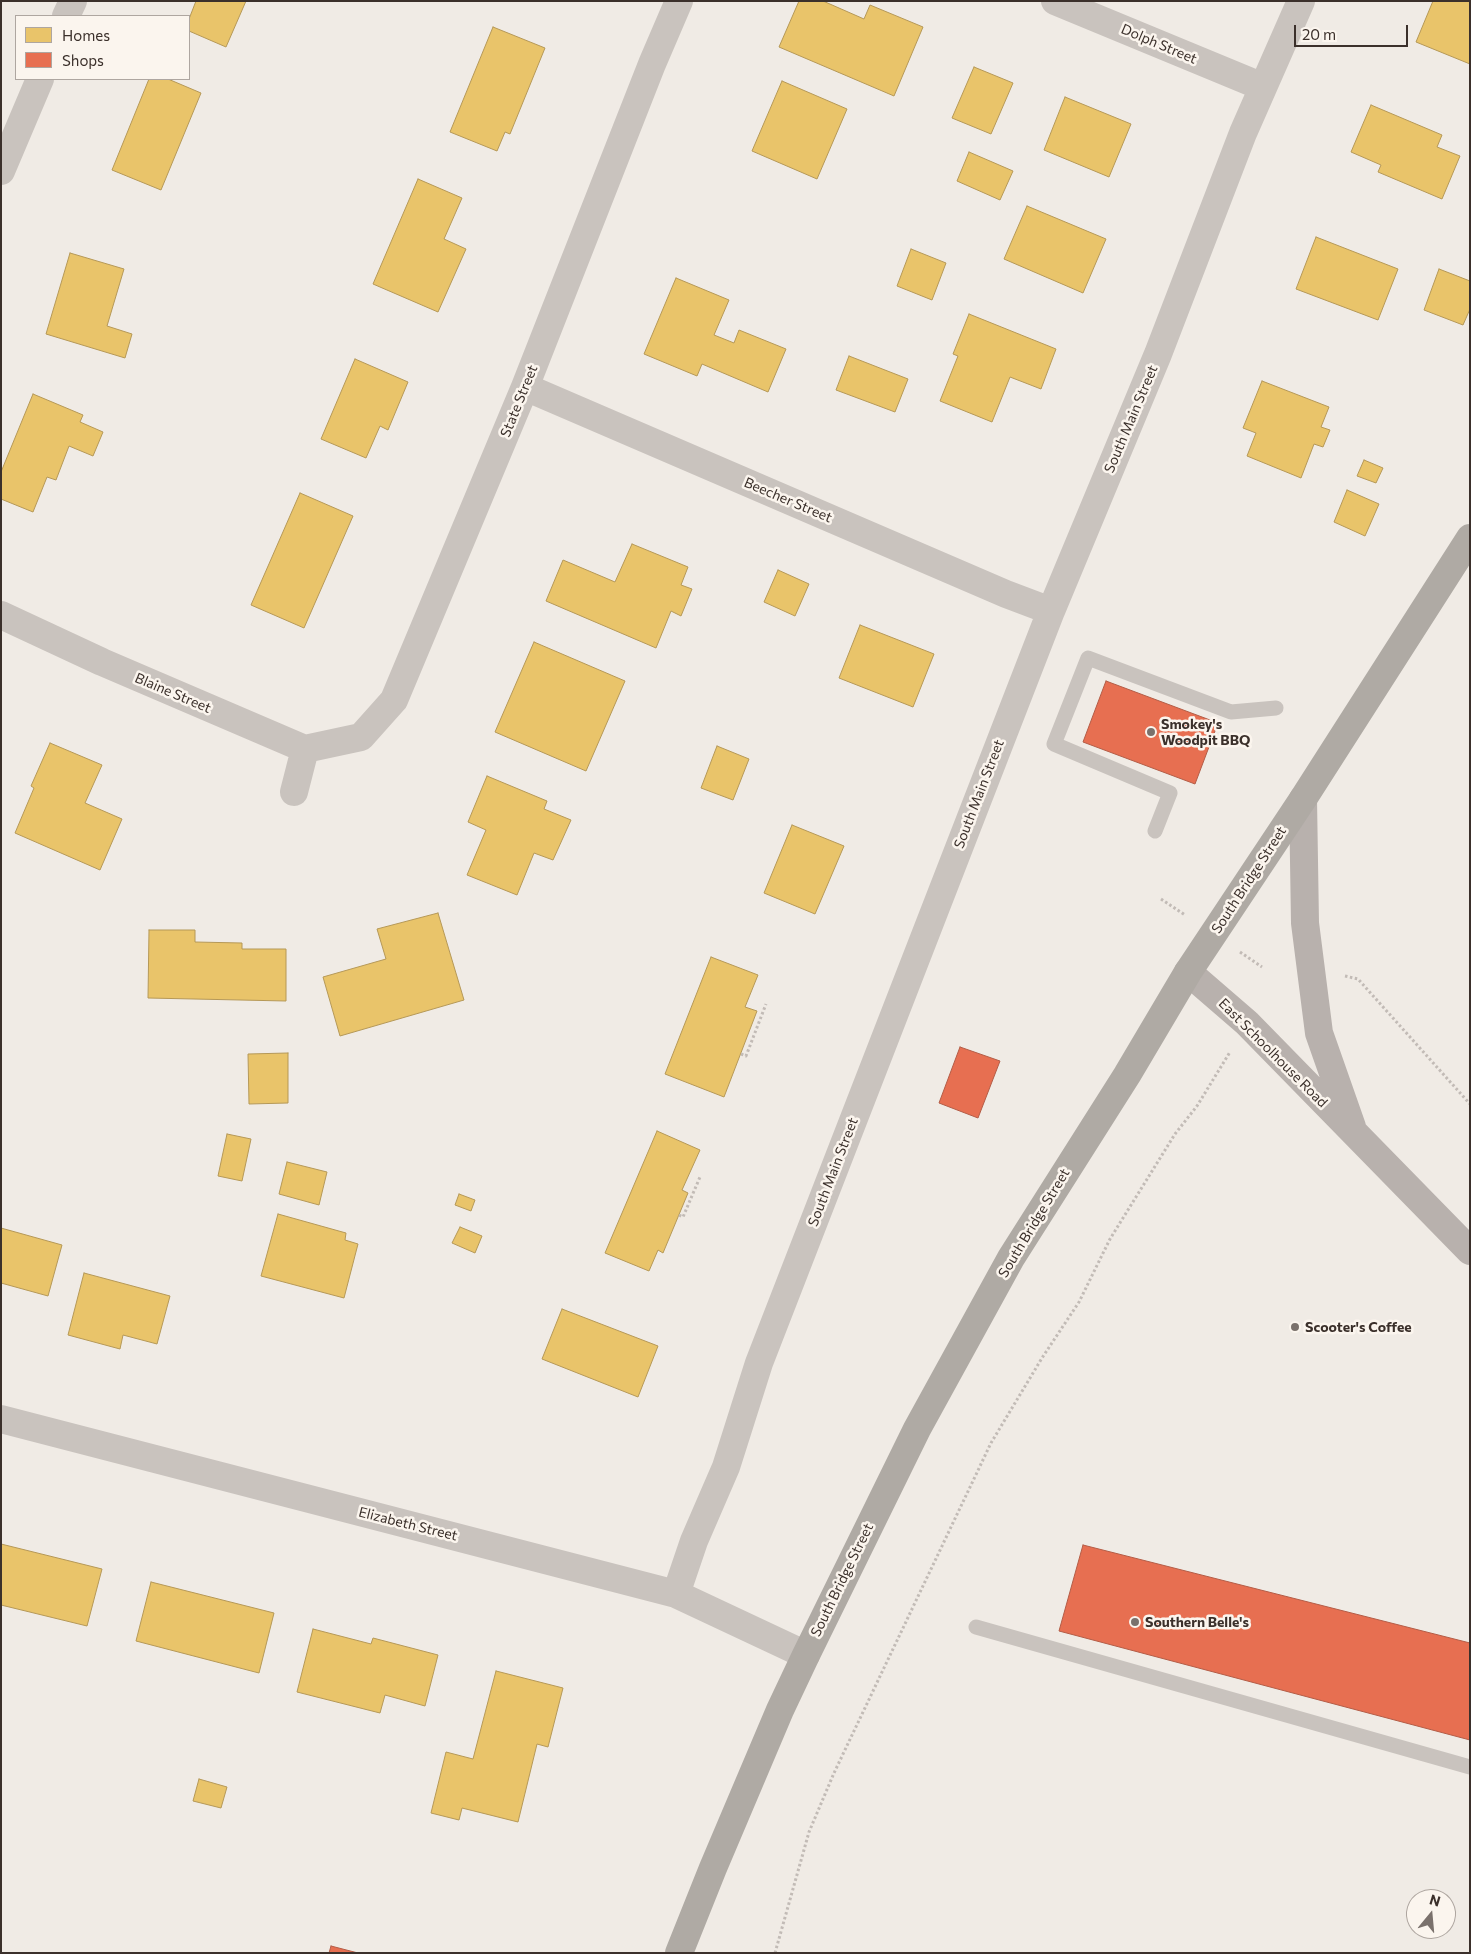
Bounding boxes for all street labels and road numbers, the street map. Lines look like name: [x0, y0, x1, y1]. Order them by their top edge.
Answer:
street label: Dolph Street: [1119, 20, 1199, 68]
street label: State Street: [497, 362, 541, 440]
street label: South Main Street: [1101, 363, 1161, 475]
street label: Beecher Street: [741, 474, 835, 526]
street label: Blaine Street: [132, 669, 214, 717]
street label: South Main Street: [950, 737, 1008, 851]
street label: South Bridge Street: [1208, 823, 1290, 937]
street label: East Schoolhouse Road: [1215, 995, 1331, 1111]
street label: South Main Street: [804, 1115, 862, 1229]
street label: South Bridge Street: [995, 1165, 1073, 1281]
street label: Elizabeth Street: [357, 1504, 459, 1544]
street label: South Bridge Street: [807, 1520, 877, 1640]

